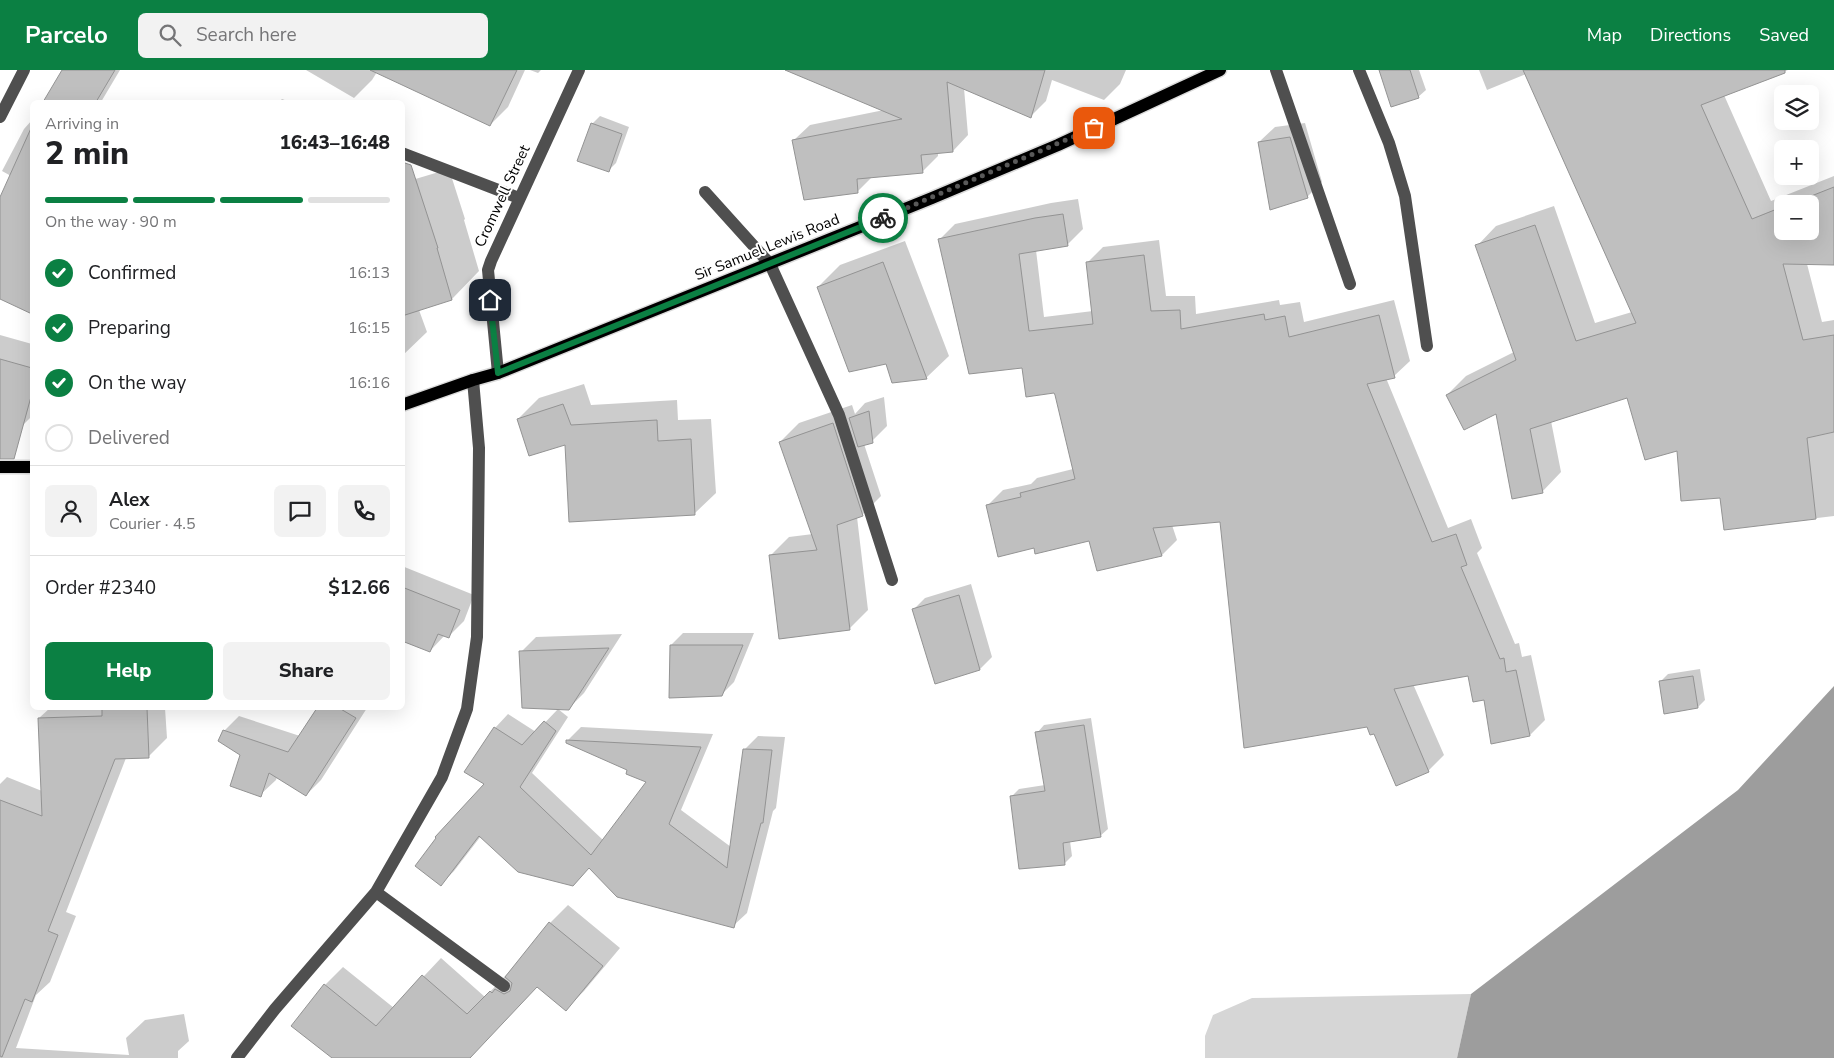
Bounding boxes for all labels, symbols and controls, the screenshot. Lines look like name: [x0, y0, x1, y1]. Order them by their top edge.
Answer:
search box: [138, 13, 488, 58]
text: Parcelo: [25, 19, 108, 51]
icon: search: [156, 21, 184, 49]
text: Search here: [196, 22, 297, 48]
text: Map: [1587, 23, 1622, 47]
text: Directions: [1650, 23, 1731, 47]
text: Saved: [1759, 23, 1809, 47]
map controls: [1774, 85, 1819, 240]
button: layers: [1774, 85, 1819, 130]
pin: [1073, 107, 1115, 149]
text: Arriving in: [45, 113, 119, 135]
icon: bag: [1080, 114, 1108, 142]
text: 16:43–16:48: [279, 130, 390, 156]
text: 2 min: [45, 132, 129, 175]
button: +: [1774, 140, 1819, 185]
street label: Cromwell Street: [470, 141, 535, 250]
courier: [858, 193, 908, 243]
button: −: [1774, 195, 1819, 240]
icon: bike: [869, 204, 897, 232]
street label: Sir Samuel Lewis Road: [692, 209, 842, 285]
text: On the way · 90 m: [45, 211, 177, 233]
icon: check: [45, 259, 73, 287]
text: Confirmed: [88, 260, 176, 286]
text: 16:13: [348, 262, 390, 284]
pin: [469, 279, 511, 321]
icon: home: [476, 286, 504, 314]
icon: check: [45, 314, 73, 342]
text: Preparing: [88, 315, 171, 341]
text: 16:15: [348, 317, 390, 339]
icon: check: [45, 369, 73, 397]
text: On the way: [88, 370, 186, 396]
text: 16:16: [348, 372, 390, 394]
text: Delivered: [88, 425, 170, 451]
button: person: [45, 485, 97, 537]
button: chat: [274, 485, 326, 537]
button: phone: [338, 485, 390, 537]
text: Alex: [109, 487, 150, 513]
text: Courier · 4.5: [109, 513, 195, 535]
text: Order #2340: [45, 575, 156, 601]
text: $12.66: [328, 575, 390, 601]
button: Help: [45, 642, 213, 700]
button: Share: [223, 642, 390, 700]

